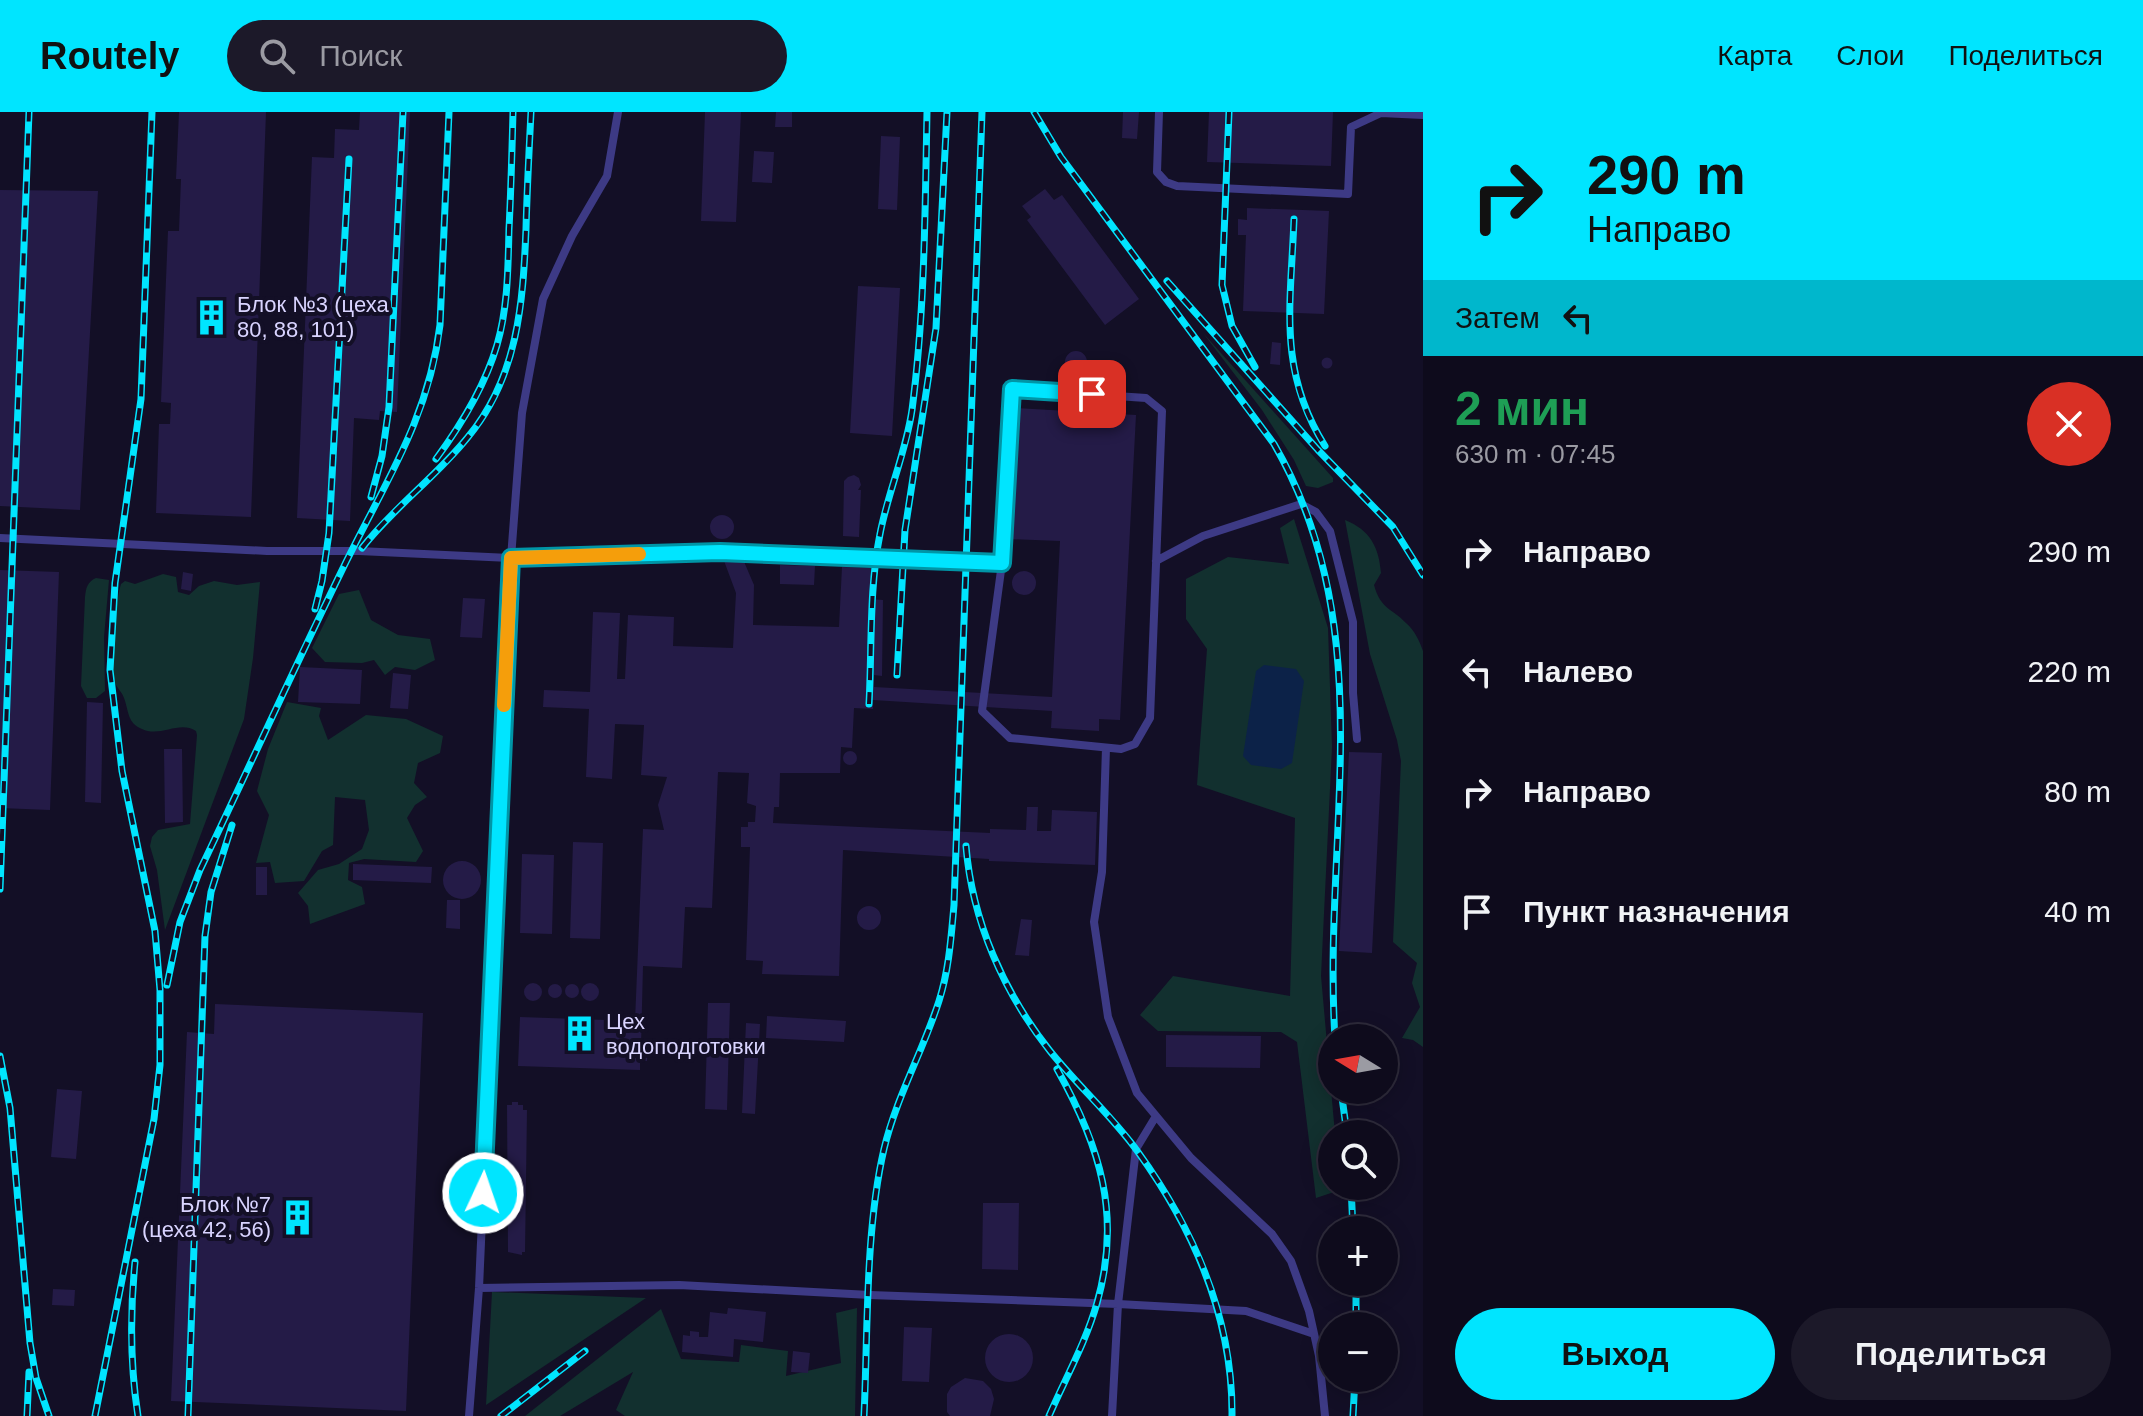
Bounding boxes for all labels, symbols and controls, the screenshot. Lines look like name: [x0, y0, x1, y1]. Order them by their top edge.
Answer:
search box: [227, 20, 787, 92]
icon: search: [255, 34, 299, 78]
text: Routely: [40, 35, 179, 77]
text: Поиск: [319, 39, 403, 72]
text: Карта: [1717, 40, 1792, 71]
text: Слои: [1836, 40, 1904, 71]
text: Поделиться: [1948, 40, 2103, 71]
text: 290 m: [1587, 143, 1746, 206]
icon: right: [1455, 144, 1559, 248]
text: Направо: [1587, 209, 1731, 250]
place label: Блок №3 (цеха 80, 88, 101): [237, 292, 389, 342]
icon: left: [1556, 296, 1600, 340]
building icon: Блок №3 (цеха 80, 88, 101): [192, 298, 230, 336]
text: Затем: [1455, 301, 1540, 334]
pin: [1058, 360, 1126, 428]
icon: arrive: [1070, 372, 1114, 416]
text: 2 мин: [1455, 382, 1589, 435]
button: close: [2027, 382, 2111, 466]
text: 630 m · 07:45: [1455, 439, 1615, 469]
icon: right: [1455, 530, 1499, 574]
text: Направо: [1523, 535, 1651, 568]
text: 290 m: [2028, 535, 2111, 568]
icon: left: [1455, 650, 1499, 694]
text: Налево: [1523, 655, 1633, 688]
text: 220 m: [2028, 655, 2111, 688]
icon: right: [1455, 770, 1499, 814]
text: Направо: [1523, 775, 1651, 808]
text: 80 m: [2044, 775, 2111, 808]
icon: arrive: [1455, 890, 1499, 934]
text: Пункт назначения: [1523, 895, 1790, 928]
text: 40 m: [2044, 895, 2111, 928]
place label: Цех водоподготовки: [606, 1009, 766, 1059]
building icon: Цех водоподготовки: [561, 1015, 599, 1053]
north arrow: [1318, 1024, 1398, 1104]
map controls: [1318, 1024, 1398, 1392]
button: search: [1318, 1120, 1398, 1200]
position arrow: [441, 1151, 525, 1235]
place label: Блок №7 (цеха 42, 56): [142, 1192, 271, 1242]
building icon: Блок №7 (цеха 42, 56): [278, 1198, 316, 1236]
button: +: [1318, 1216, 1398, 1296]
button: Выход: [1455, 1308, 1775, 1400]
button: Поделиться: [1791, 1308, 2111, 1400]
button: −: [1318, 1312, 1398, 1392]

